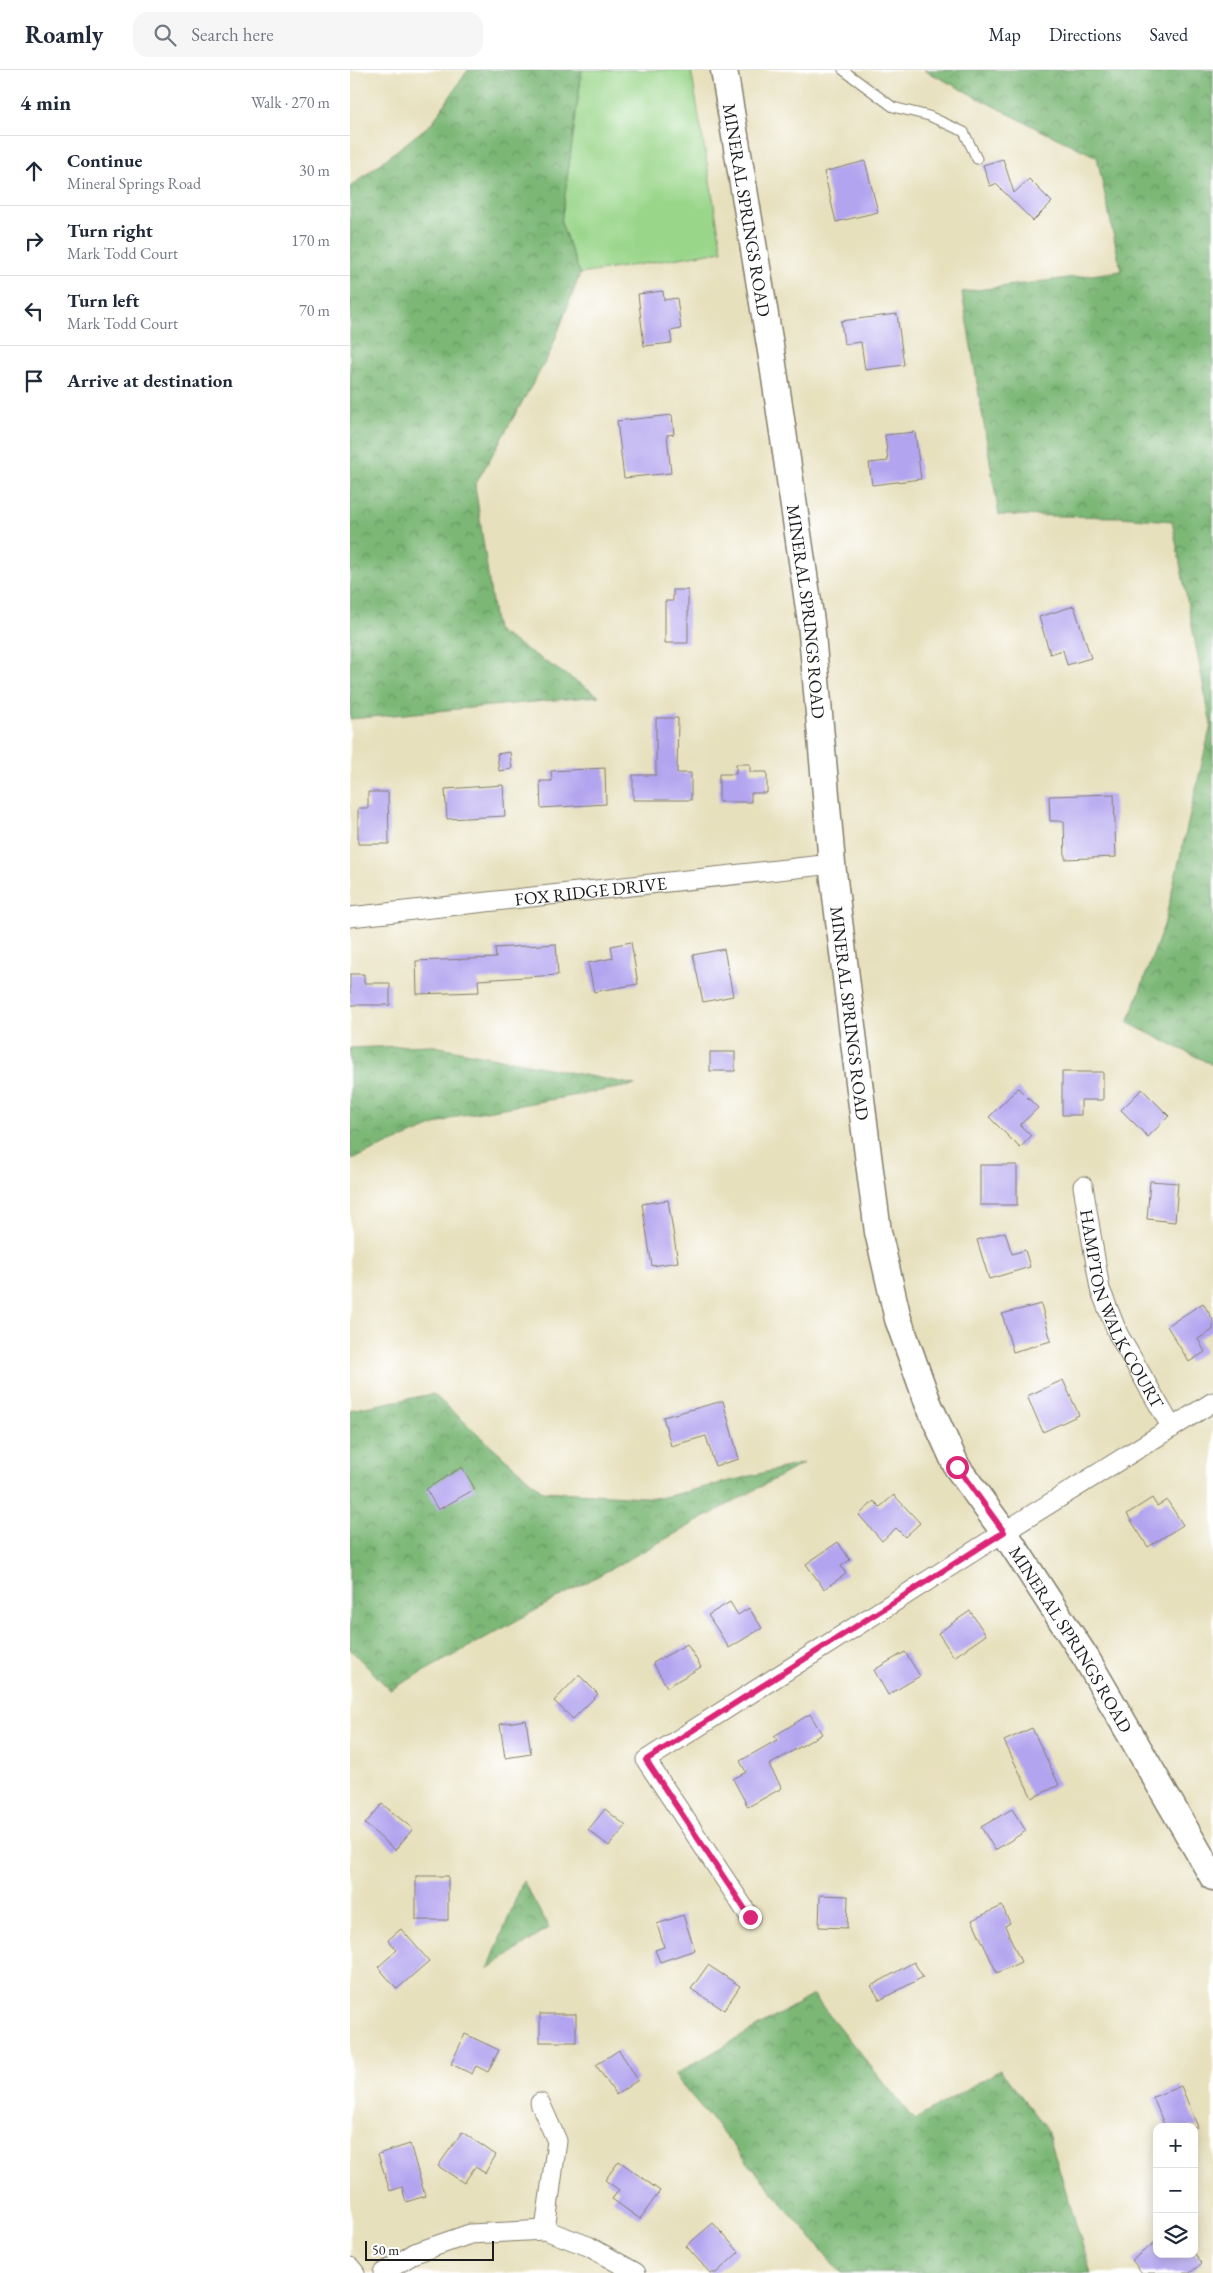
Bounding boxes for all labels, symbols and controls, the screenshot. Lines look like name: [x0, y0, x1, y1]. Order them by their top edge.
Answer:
search box: [133, 12, 483, 57]
text: Roamly: [25, 19, 103, 50]
icon: search: [151, 21, 179, 49]
text: Search here: [191, 22, 274, 47]
text: Map: [989, 23, 1021, 46]
text: Directions: [1049, 23, 1121, 46]
text: Saved: [1149, 23, 1188, 46]
text: 4 min: [20, 89, 71, 116]
text: Walk · 270 m: [251, 92, 330, 113]
street label: MINERAL SPRINGS ROAD: [718, 102, 777, 318]
text: Continue: [67, 148, 142, 173]
icon: ahead: [20, 157, 48, 185]
text: 30 m: [299, 160, 330, 181]
text: Mineral Springs Road: [67, 173, 201, 194]
text: Turn right: [67, 218, 153, 243]
icon: right: [20, 227, 48, 255]
text: 170 m: [291, 230, 330, 251]
text: Mark Todd Court: [67, 243, 178, 264]
text: Turn left: [67, 288, 139, 313]
icon: left: [20, 297, 48, 325]
text: 70 m: [299, 300, 330, 321]
text: Mark Todd Court: [67, 313, 178, 334]
icon: arrive: [20, 367, 48, 395]
text: Arrive at destination: [67, 368, 233, 393]
street label: MINERAL SPRINGS ROAD: [782, 503, 831, 720]
street label: FOX RIDGE DRIVE: [513, 871, 668, 910]
street label: MINERAL SPRINGS ROAD: [826, 905, 875, 1122]
street label: HAMPTON WALK COURT: [1076, 1208, 1170, 1413]
route start: [946, 1456, 969, 1479]
street label: MINERAL SPRINGS ROAD: [1005, 1541, 1138, 1736]
route end: [739, 1906, 762, 1929]
map controls: [1153, 2123, 1198, 2258]
button: +: [1153, 2123, 1198, 2168]
button: −: [1153, 2168, 1198, 2213]
button: layers: [1153, 2213, 1198, 2258]
scale bar: [365, 2238, 494, 2261]
text: 50 m: [372, 2241, 399, 2259]

